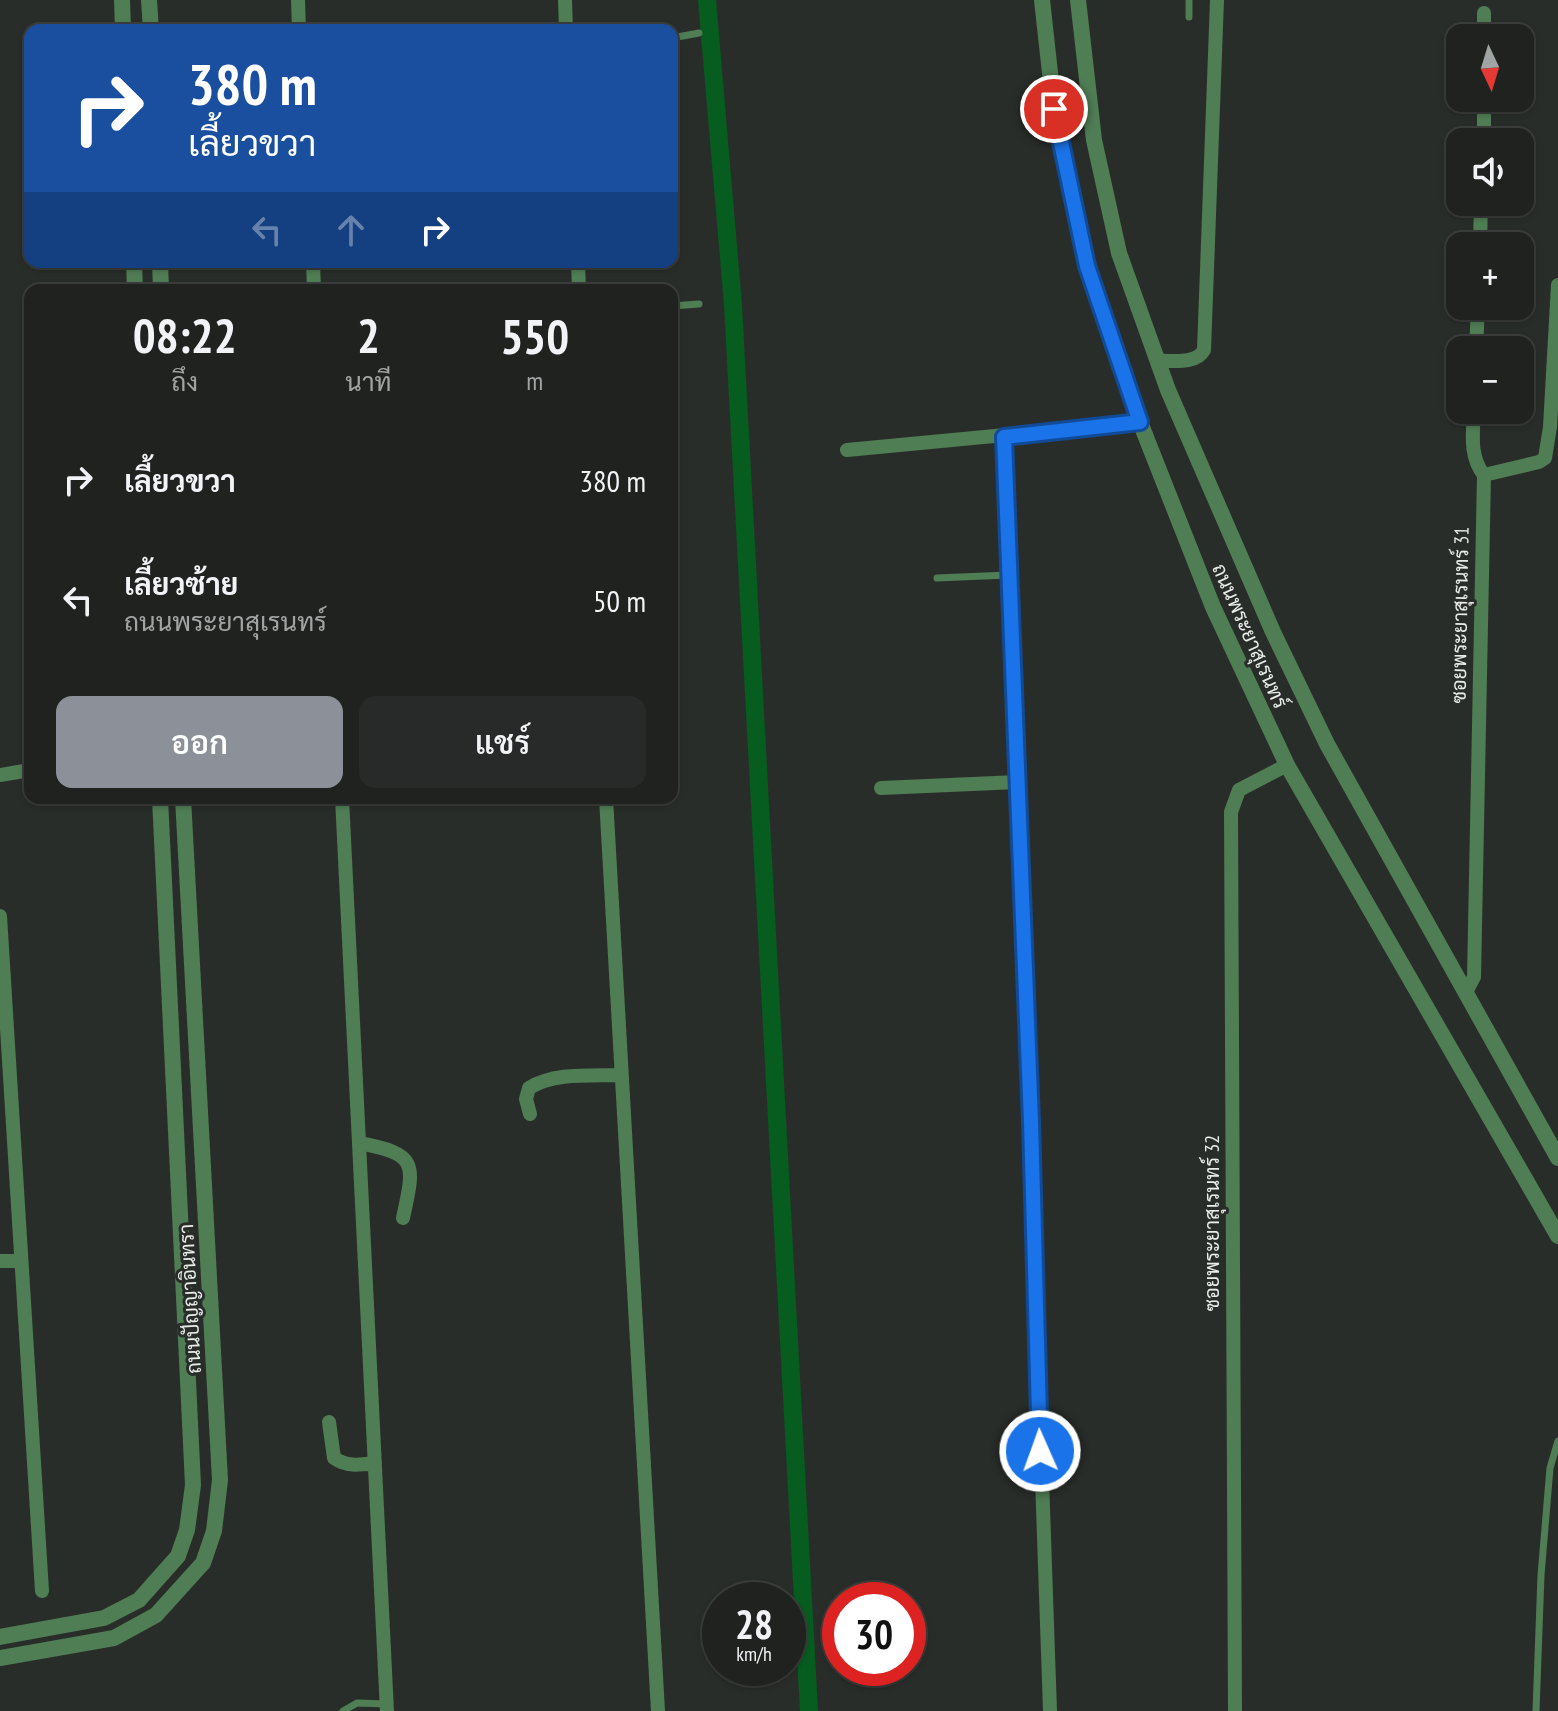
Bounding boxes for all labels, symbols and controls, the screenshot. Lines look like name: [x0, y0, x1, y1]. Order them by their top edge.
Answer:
north arrow: [1446, 24, 1534, 112]
map controls: [1446, 24, 1534, 424]
text: 380 m: [188, 48, 317, 120]
icon: right: [56, 56, 160, 160]
pin: [1020, 75, 1088, 143]
icon: arrive: [1032, 87, 1076, 131]
text: เลี้ยวขวา: [188, 119, 316, 166]
button: sound: [1446, 128, 1534, 216]
icon: left: [245, 208, 289, 252]
icon: ahead: [329, 208, 373, 252]
icon: right: [413, 208, 457, 252]
button: +: [1446, 232, 1534, 320]
text: 08:22: [133, 304, 237, 366]
text: 2: [357, 304, 380, 366]
text: 550: [500, 305, 569, 367]
button: −: [1446, 336, 1534, 424]
text: m: [526, 364, 543, 397]
text: ถึง: [171, 365, 198, 398]
text: นาที: [345, 365, 392, 398]
icon: right: [56, 458, 100, 502]
text: เลี้ยวขวา: [124, 461, 236, 500]
text: 380 m: [580, 461, 646, 500]
street label: ซอยพระยาสุเรนทร์ 31: [1444, 526, 1476, 704]
street label: ถนนพระยาสุเรนทร์: [1205, 559, 1295, 713]
text: เลี้ยวซ้าย: [124, 564, 238, 603]
icon: left: [56, 578, 100, 622]
text: 50 m: [593, 581, 646, 620]
text: ถนนพระยาสุเรนทร์: [124, 605, 327, 638]
button: ออก: [56, 696, 343, 788]
button: แชร์: [359, 696, 646, 788]
street label: ซอยพระยาสุเรนทร์ 32: [1198, 1135, 1226, 1311]
street label: ถนนปัญญาอินทรา: [173, 1223, 207, 1375]
position arrow: [998, 1409, 1082, 1493]
speed limit sign: 30: [822, 1582, 926, 1686]
text: 28: [735, 1598, 773, 1650]
text: km/h: [736, 1641, 772, 1667]

